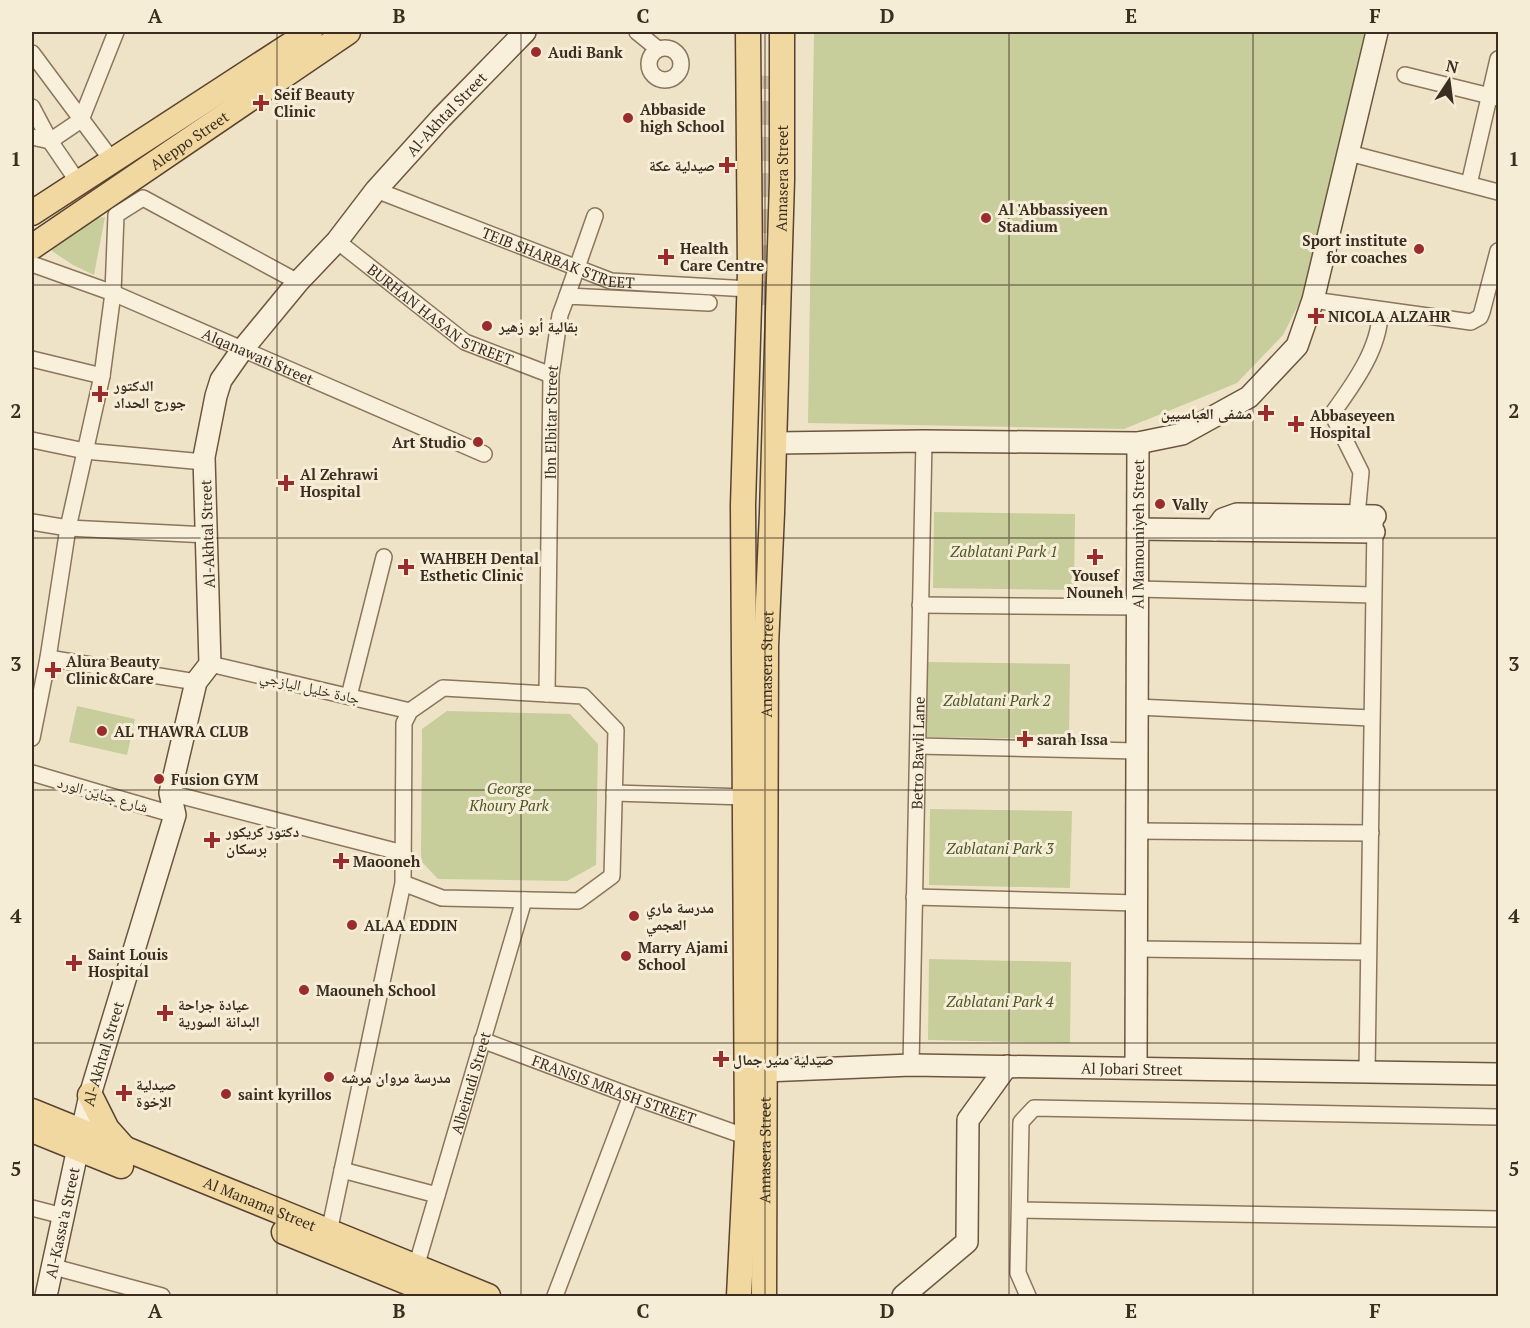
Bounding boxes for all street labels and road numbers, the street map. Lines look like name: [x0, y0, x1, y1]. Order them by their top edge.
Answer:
street label: Al-Akhtal Street: [402, 67, 491, 160]
street label: Aleppo Street: [146, 106, 233, 174]
street label: Annasera Street: [770, 124, 792, 232]
street label: TEIB SHARBAK STREET: [479, 222, 635, 292]
street label: BURHAN HASAN STREET: [364, 259, 516, 370]
street label: Alqanawati Street: [199, 323, 317, 389]
street label: Ibn Elbitar Street: [540, 363, 562, 479]
street label: Al Mamouniyeh Street: [1127, 459, 1148, 609]
street label: Al-Akhtal Street: [195, 479, 219, 589]
street label: Annasera Street: [756, 610, 778, 717]
street label: جادة خليل اليازجي: [257, 666, 362, 711]
street label: Betro Bawli Lane: [906, 696, 929, 810]
street label: شارع جناين الورد: [55, 772, 151, 817]
street label: Al-Akhtal Street: [78, 998, 128, 1108]
street label: Albeirudi Street: [446, 1029, 495, 1136]
street label: FRANSIS MRASH STREET: [529, 1050, 699, 1128]
street label: Al Jobari Street: [1081, 1058, 1183, 1079]
street label: Annasera Street: [754, 1096, 775, 1203]
street label: Al-Kassa'a Street: [40, 1165, 84, 1280]
street label: Al Manama Street: [201, 1172, 320, 1235]

